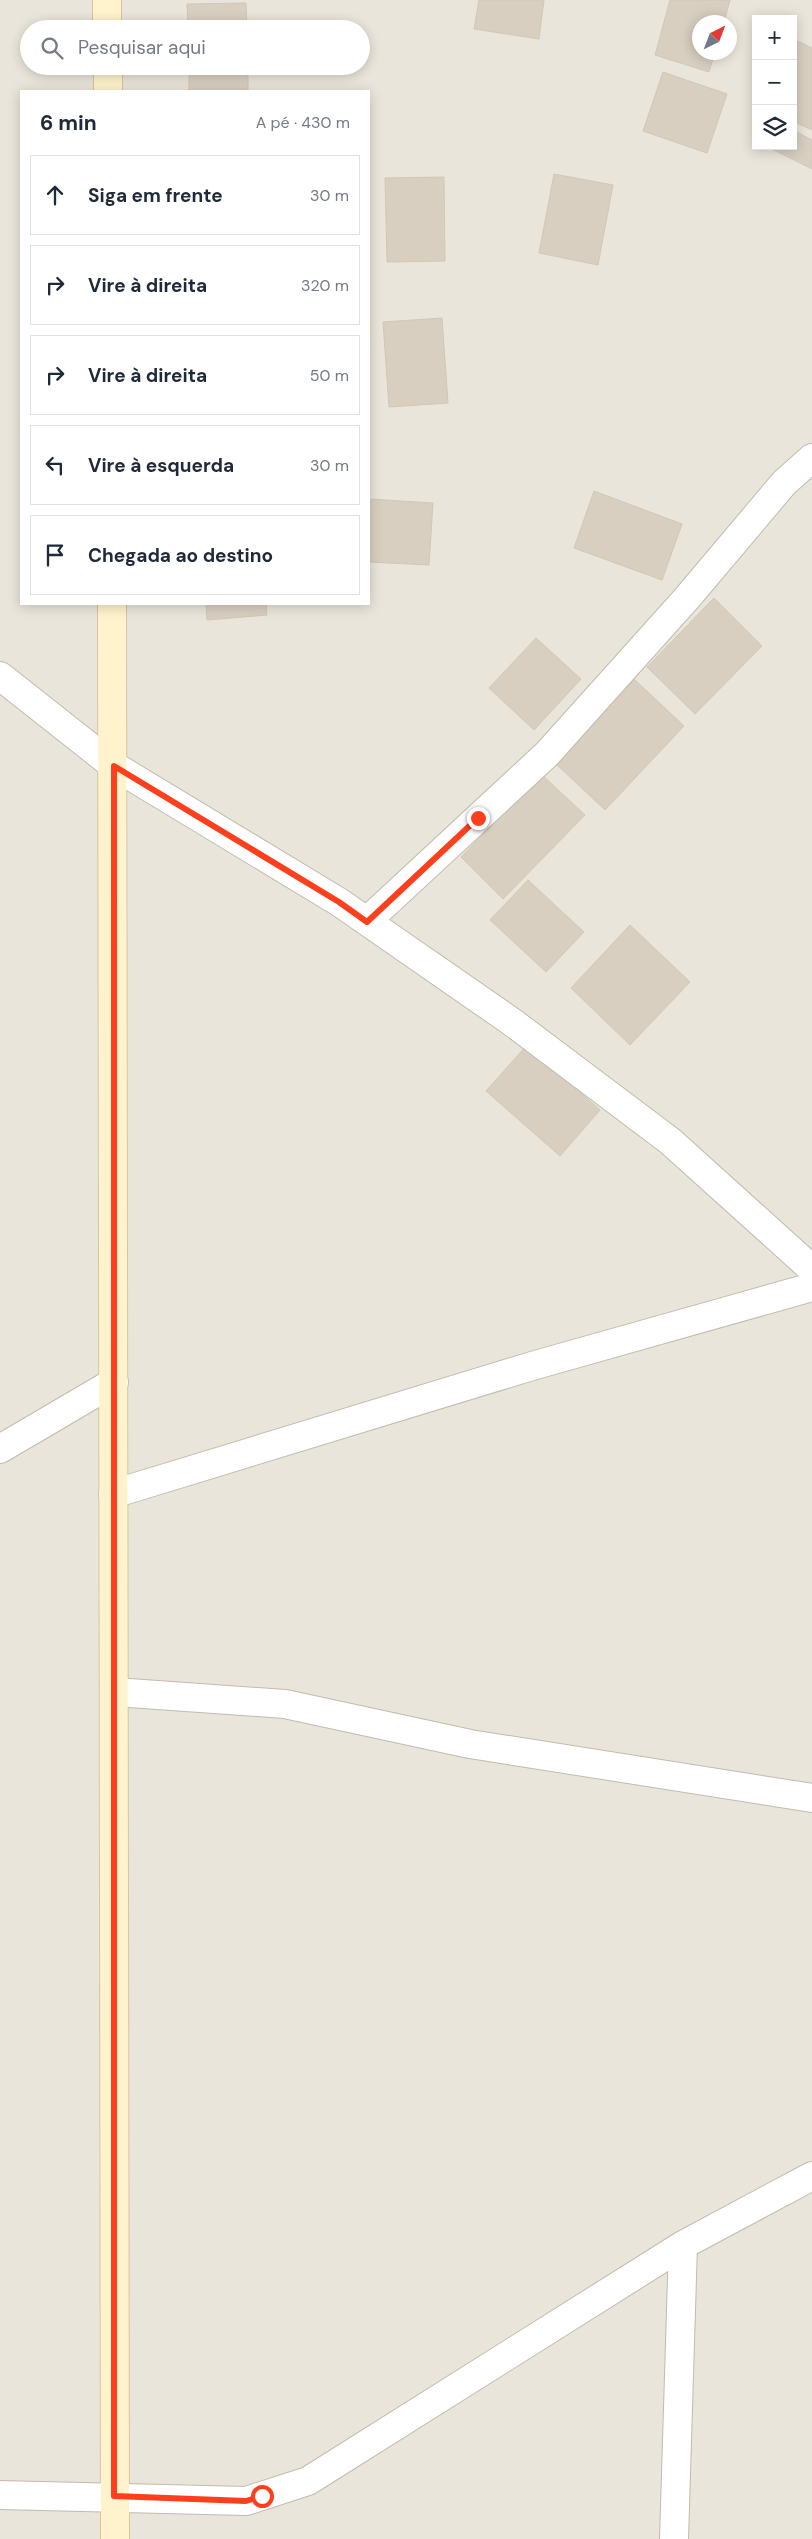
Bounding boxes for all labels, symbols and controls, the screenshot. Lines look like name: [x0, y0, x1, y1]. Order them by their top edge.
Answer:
north arrow: [692, 15, 737, 60]
map controls: [752, 15, 797, 150]
button: +: [752, 15, 797, 60]
search box: [20, 20, 370, 75]
icon: search: [38, 34, 66, 62]
text: Pesquisar aqui: [78, 35, 206, 60]
button: −: [752, 60, 797, 105]
button: layers: [752, 105, 797, 150]
text: 6 min: [40, 109, 97, 137]
text: A pé · 430 m: [256, 112, 350, 133]
icon: ahead: [41, 181, 69, 209]
text: Siga em frente: [88, 183, 223, 208]
text: 30 m: [310, 185, 349, 206]
icon: right: [41, 271, 69, 299]
text: Vire à direita: [88, 273, 207, 298]
text: 320 m: [301, 275, 349, 296]
icon: right: [41, 361, 69, 389]
text: Vire à direita: [88, 363, 207, 388]
text: 50 m: [310, 365, 349, 386]
icon: left: [41, 451, 69, 479]
text: Vire à esquerda: [88, 453, 234, 478]
text: 30 m: [310, 455, 349, 476]
icon: arrive: [41, 541, 69, 569]
text: Chegada ao destino: [88, 543, 273, 568]
route end: [467, 807, 490, 830]
route start: [251, 2485, 274, 2508]

